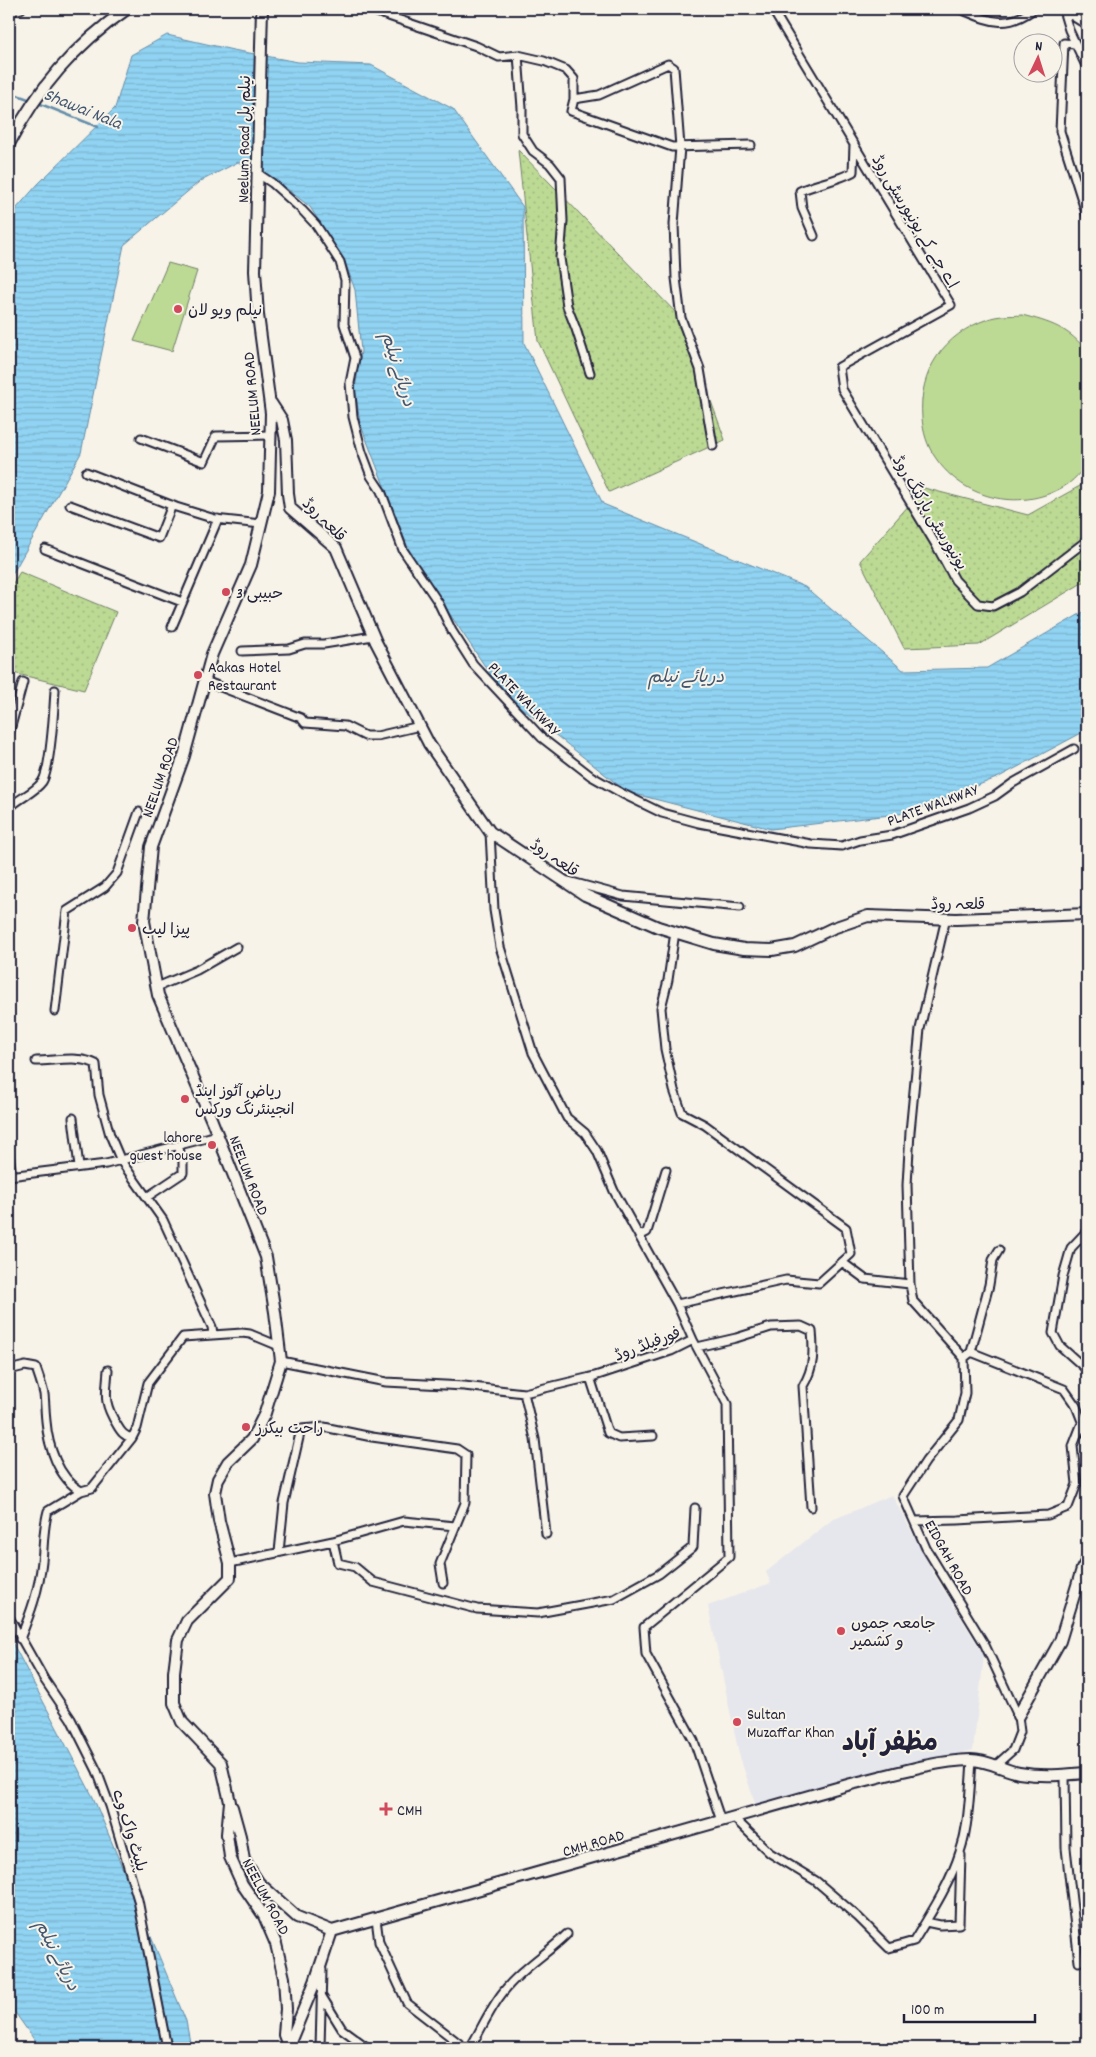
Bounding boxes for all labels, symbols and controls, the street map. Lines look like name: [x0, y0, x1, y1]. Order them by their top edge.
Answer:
north arrow: [1014, 32, 1064, 82]
text: N: [1035, 37, 1043, 57]
street label: Neelum Road نیلم پل: [233, 75, 258, 203]
water label: Shawai Nala: [39, 83, 126, 138]
street label: اے جے کے یونیورسٹی روڈ: [865, 151, 963, 293]
place label: نیلم ویو لان: [188, 300, 262, 323]
marker: نیلم ویو لان: [172, 303, 184, 315]
water label: دریائے نیلم: [373, 329, 420, 410]
street label: NEELUM ROAD: [238, 351, 269, 436]
street label: یونیورسٹی پارکنگ روڈ: [885, 452, 972, 575]
street label: قلعہ روڈ: [296, 493, 351, 548]
place label: حبیبی 3: [236, 583, 283, 606]
marker: حبیبی 3: [220, 586, 232, 598]
place label: Aakas Hotel Restaurant: [208, 657, 281, 698]
street label: PLATE WALKWAY: [482, 657, 565, 743]
water label: دریائے نیلم: [648, 666, 725, 691]
marker: Aakas Hotel Restaurant: [192, 669, 204, 681]
street label: NEELUM ROAD: [137, 734, 186, 821]
street label: PLATE WALKWAY: [884, 779, 983, 833]
street label: قلعہ روڈ: [525, 834, 583, 884]
street label: قلعہ روڈ: [931, 894, 985, 917]
place label: پیزا لیب: [142, 919, 190, 942]
marker: پیزا لیب: [126, 922, 138, 934]
place label: ریاض آٹوز اینڈ انجینئرنگ ورکس: [195, 1081, 295, 1122]
marker: ریاض آٹوز اینڈ انجینئرنگ ورکس: [179, 1093, 191, 1105]
place label: lahore guest house: [130, 1127, 202, 1168]
street label: NEELUM ROAD: [222, 1133, 273, 1219]
marker: lahore guest house: [206, 1139, 218, 1151]
street label: فورفیلڈ روڈ: [611, 1322, 684, 1369]
place label: راحت بیکرز: [254, 1418, 323, 1441]
marker: راحت بیکرز: [240, 1421, 252, 1433]
street label: EIDGAH ROAD: [918, 1516, 978, 1600]
place label: جامعہ جموں و کشمیر: [849, 1613, 936, 1654]
marker: جامعہ جموں و کشمیر: [835, 1625, 847, 1637]
place label: Sultan Muzaffar Khan: [747, 1704, 834, 1745]
marker: Sultan Muzaffar Khan: [731, 1716, 743, 1728]
district label: مظفر آباد: [842, 1726, 938, 1763]
street label: پلیٹ واک وے: [105, 1787, 152, 1875]
place label: CMH: [397, 1800, 422, 1823]
marker: CMH: [379, 1802, 393, 1816]
street label: CMH ROAD: [560, 1825, 627, 1864]
street label: NEELUM ROAD: [235, 1855, 295, 1940]
water label: دریائے نیلم: [27, 1916, 84, 1996]
scale bar: [904, 1992, 1035, 2024]
text: 100 m: [911, 2000, 944, 2022]

